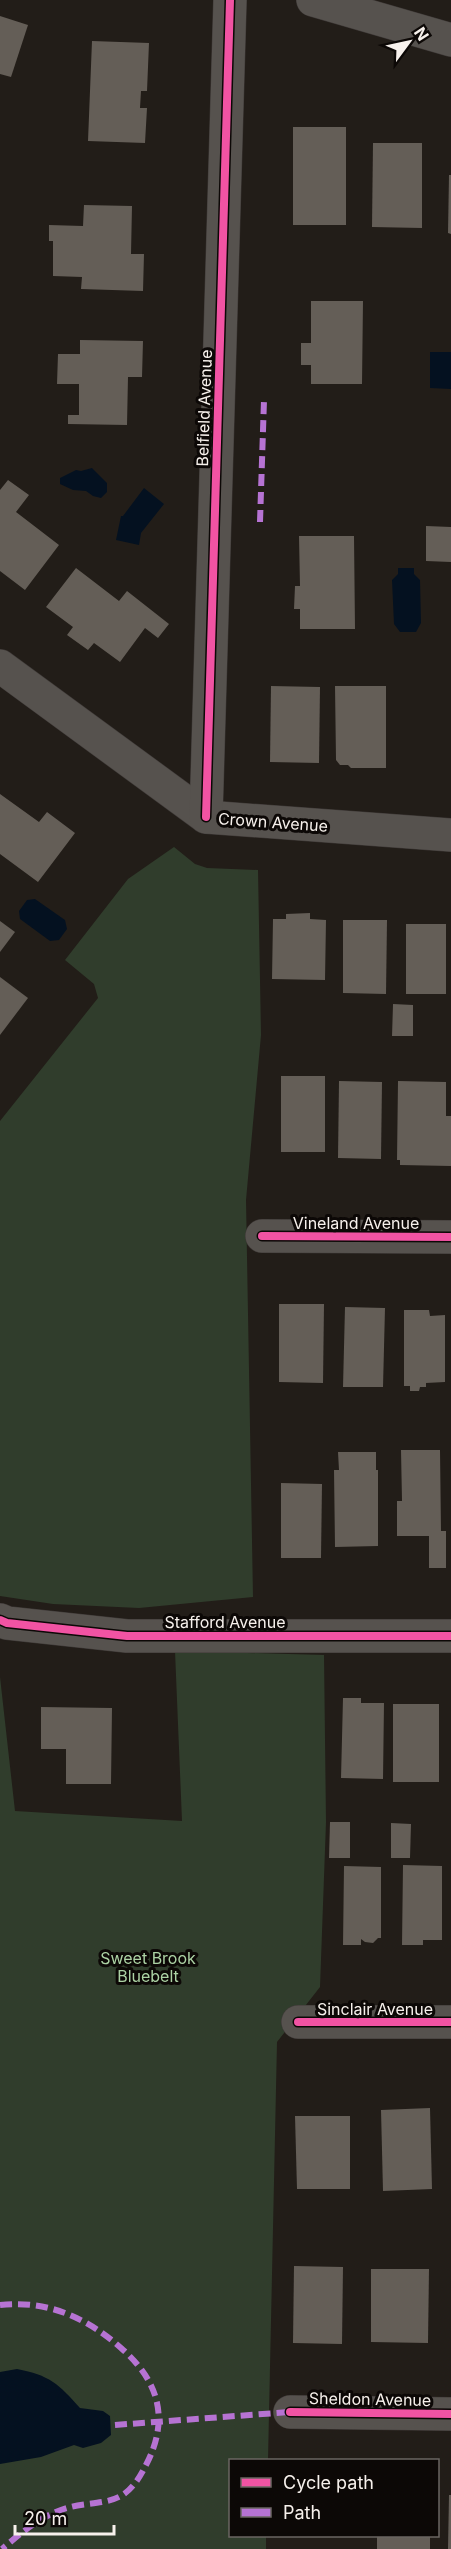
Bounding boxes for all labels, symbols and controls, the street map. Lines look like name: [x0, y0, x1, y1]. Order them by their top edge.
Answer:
north arrow: [379, 12, 439, 72]
text: N: [410, 23, 433, 44]
street label: Belfield Avenue: [192, 349, 216, 467]
street label: Crown Avenue: [217, 808, 329, 836]
street label: Vineland Avenue: [293, 1213, 419, 1233]
street label: Stafford Avenue: [164, 1612, 286, 1632]
park label: Sweet Brook Bluebelt: [100, 1948, 196, 1986]
street label: Sinclair Avenue: [317, 1999, 433, 2019]
street label: Sheldon Avenue: [309, 2388, 431, 2410]
legend: [229, 2459, 439, 2537]
text: Cycle path: [283, 2472, 374, 2493]
scale bar: [15, 2498, 114, 2536]
text: Path: [283, 2502, 321, 2523]
text: 20 m: [24, 2508, 67, 2529]

